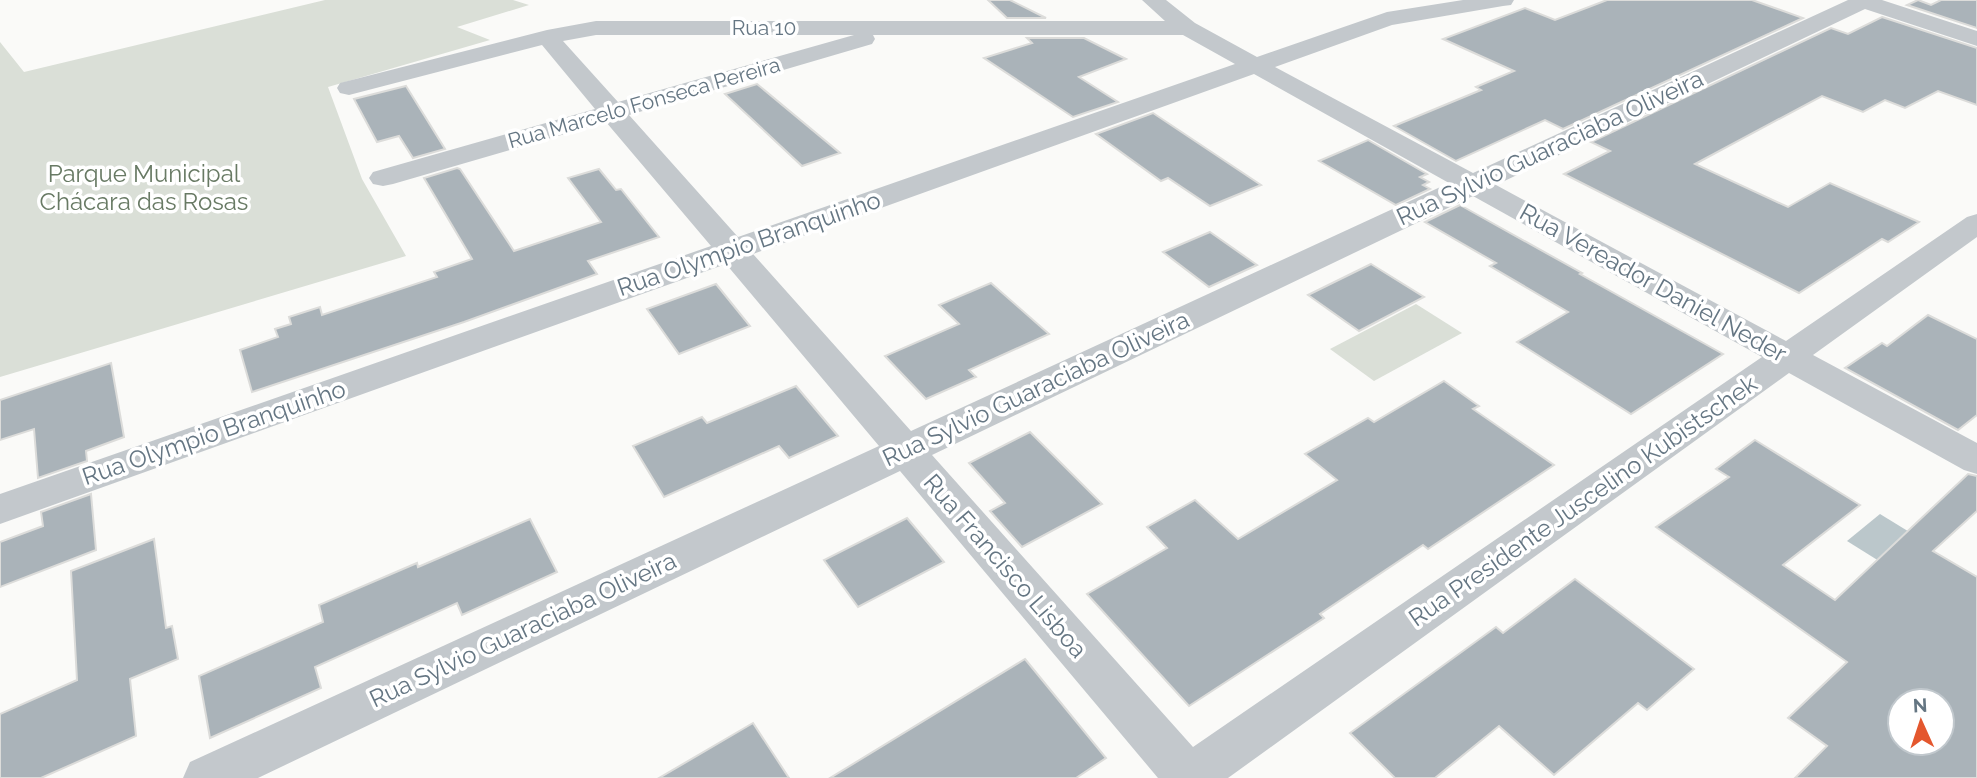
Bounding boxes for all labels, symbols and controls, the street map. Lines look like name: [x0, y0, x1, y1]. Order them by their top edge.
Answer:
street label: Rua 10: [732, 15, 796, 40]
street label: Rua Marcelo Fonseca Pereira: [505, 52, 783, 153]
street label: Rua Sylvio Guaraciaba Oliveira: [1392, 64, 1708, 231]
park label: Parque Municipal Chácara das Rosas: [40, 159, 248, 216]
street label: Rua Olympio Branquinho: [613, 185, 884, 302]
street label: Rua Vereador Daniel Neder: [1515, 197, 1792, 368]
street label: Rua Sylvio Guaraciaba Oliveira: [878, 305, 1194, 472]
street label: Rua Presidente Juscelino Kubistschek: [1403, 369, 1763, 632]
street label: Rua Olympio Branquinho: [78, 374, 349, 491]
street label: Rua Francisco Lisboa: [918, 468, 1093, 664]
street label: Rua Sylvio Guaraciaba Oliveira: [365, 546, 681, 713]
north arrow: [1886, 687, 1956, 757]
text: N: [1912, 694, 1928, 716]

